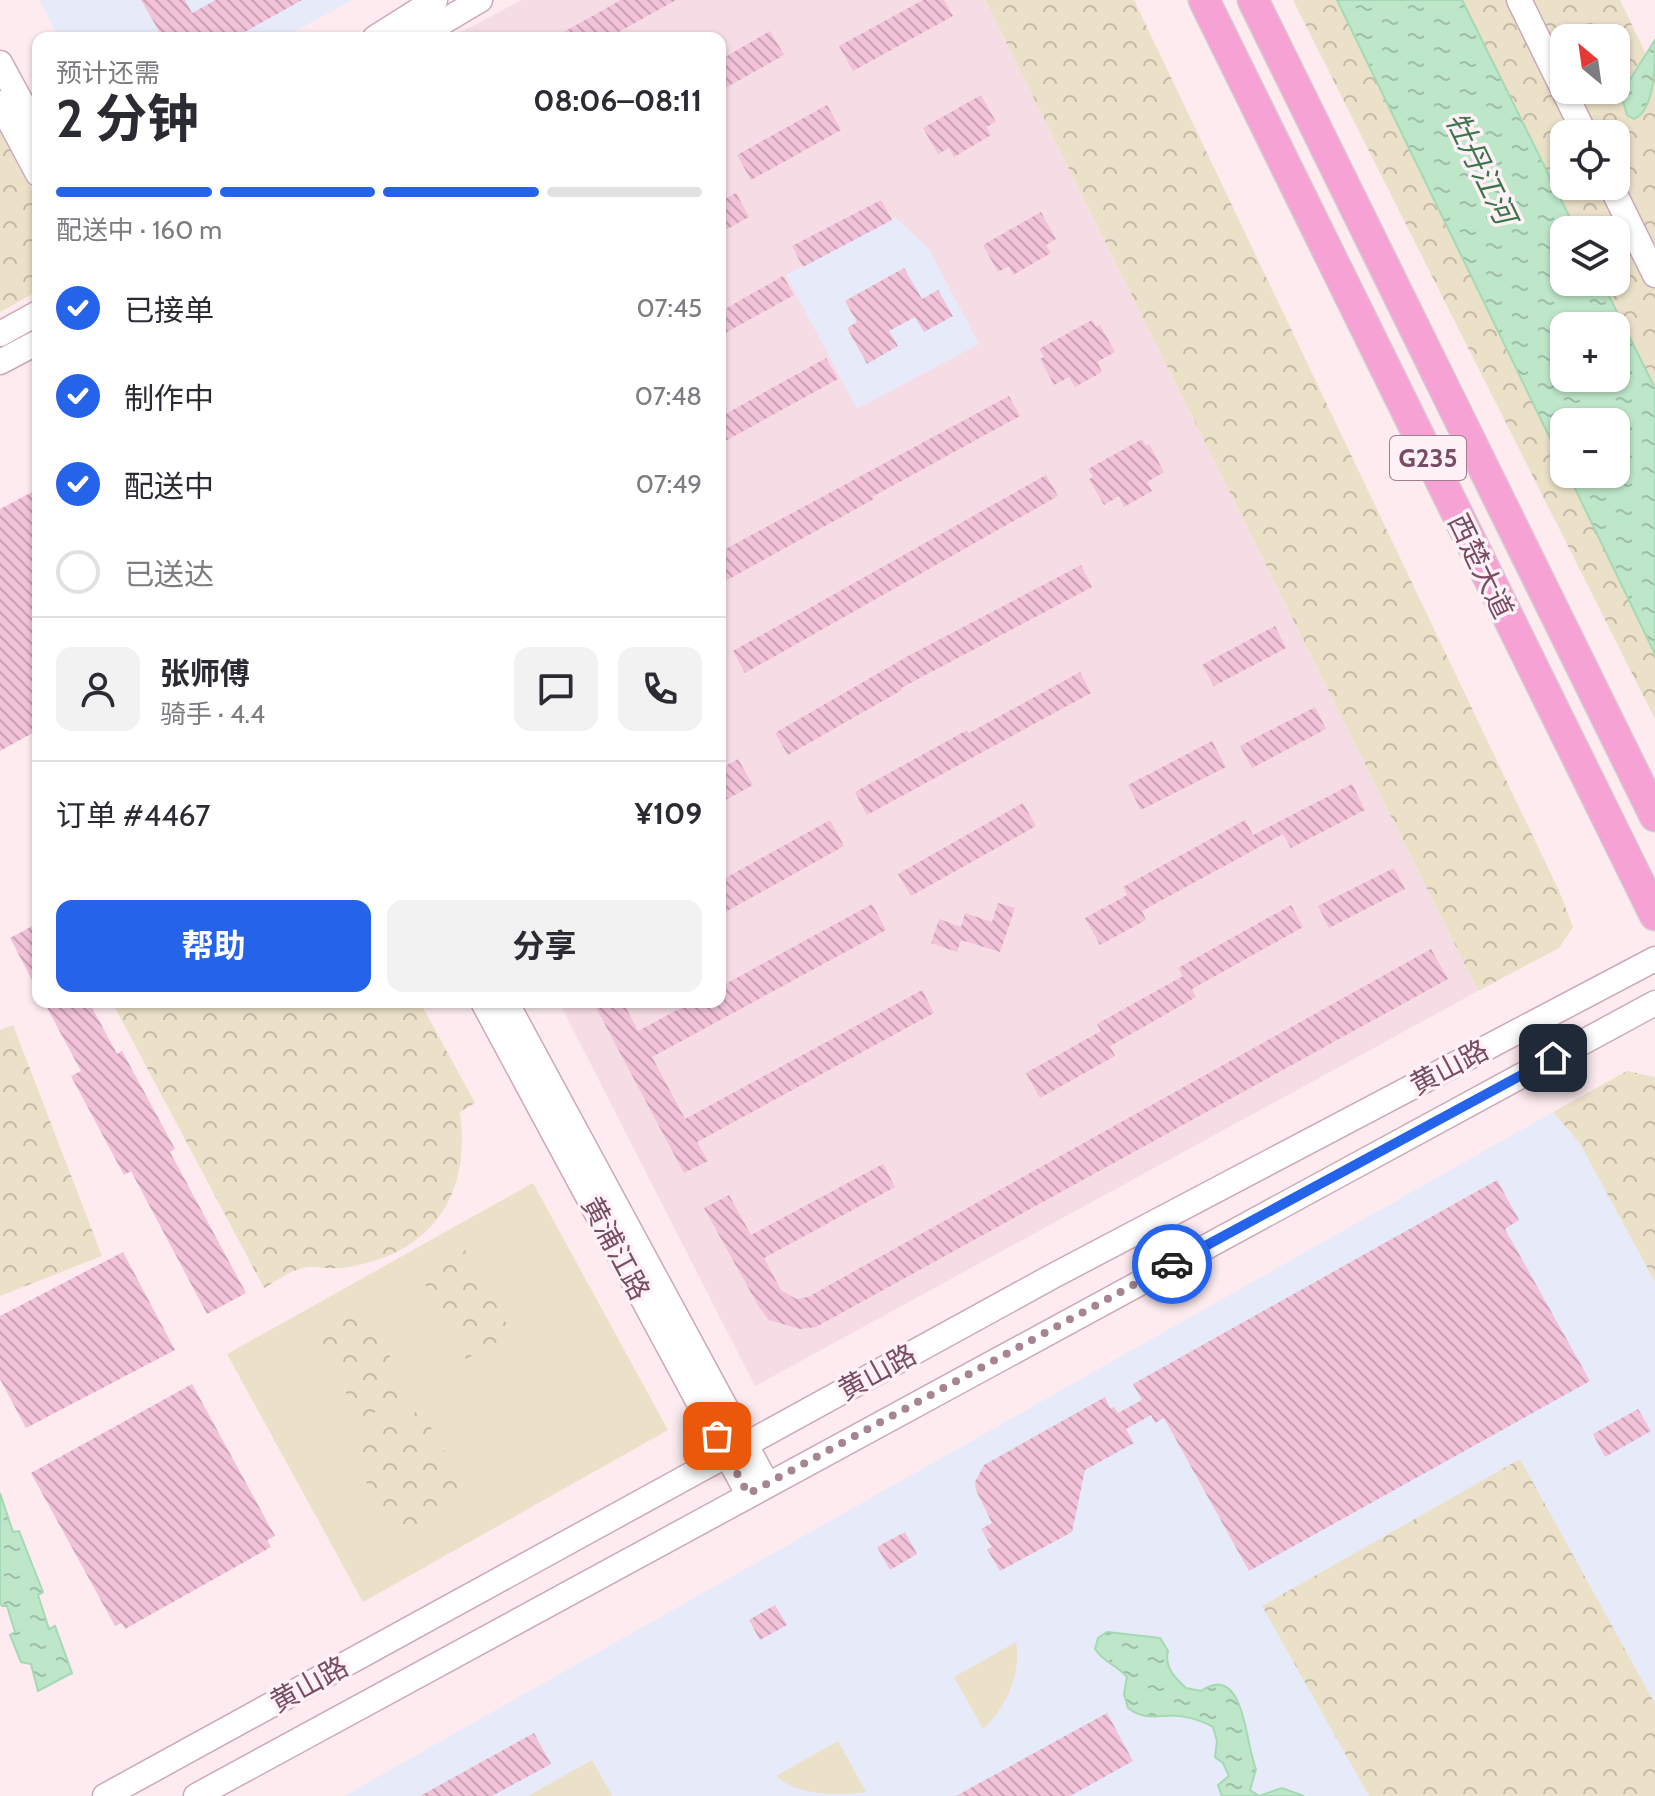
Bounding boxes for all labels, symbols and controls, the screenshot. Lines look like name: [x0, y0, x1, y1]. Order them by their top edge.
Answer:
north arrow: [1550, 24, 1630, 104]
map controls: [1550, 24, 1630, 488]
text: 预计还需: [56, 57, 160, 89]
text: 08:06–08:11: [533, 82, 702, 119]
text: 2 分钟: [56, 87, 199, 150]
water label: 牡丹江河: [1438, 106, 1526, 235]
button: locate: [1550, 120, 1630, 200]
text: 配送中 · 160 m: [56, 214, 222, 246]
button: layers: [1550, 216, 1630, 296]
icon: check: [56, 286, 100, 330]
text: 已接单: [124, 292, 214, 329]
text: 07:45: [637, 292, 702, 324]
button: +: [1550, 312, 1630, 392]
icon: check: [56, 374, 100, 418]
text: 制作中: [124, 380, 214, 417]
text: 07:48: [635, 380, 702, 412]
button: −: [1550, 408, 1630, 488]
road number: G235: [1390, 436, 1466, 480]
icon: check: [56, 462, 100, 506]
text: 配送中: [124, 468, 214, 505]
text: 07:49: [636, 468, 702, 500]
street label: 西楚大道: [1441, 508, 1521, 624]
text: 已送达: [124, 556, 214, 593]
button: person: [56, 647, 140, 731]
button: chat: [514, 647, 598, 731]
button: phone: [618, 647, 702, 731]
text: 张师傅: [160, 655, 250, 692]
text: 骑手 · 4.4: [160, 698, 265, 730]
text: ¥109: [635, 795, 702, 832]
text: 订单 #4467: [56, 797, 210, 834]
button: 帮助: [56, 900, 371, 992]
button: 分享: [387, 900, 702, 992]
pin: [1519, 1024, 1587, 1092]
street label: 黄山路: [1404, 1032, 1494, 1102]
icon: home: [1531, 1036, 1575, 1080]
street label: 黄浦江路: [575, 1191, 657, 1305]
courier: [1132, 1224, 1212, 1304]
icon: car: [1150, 1242, 1194, 1286]
street label: 黄山路: [832, 1337, 922, 1407]
pin: [683, 1402, 751, 1470]
icon: bag: [695, 1414, 739, 1458]
street label: 黄山路: [264, 1649, 354, 1719]

